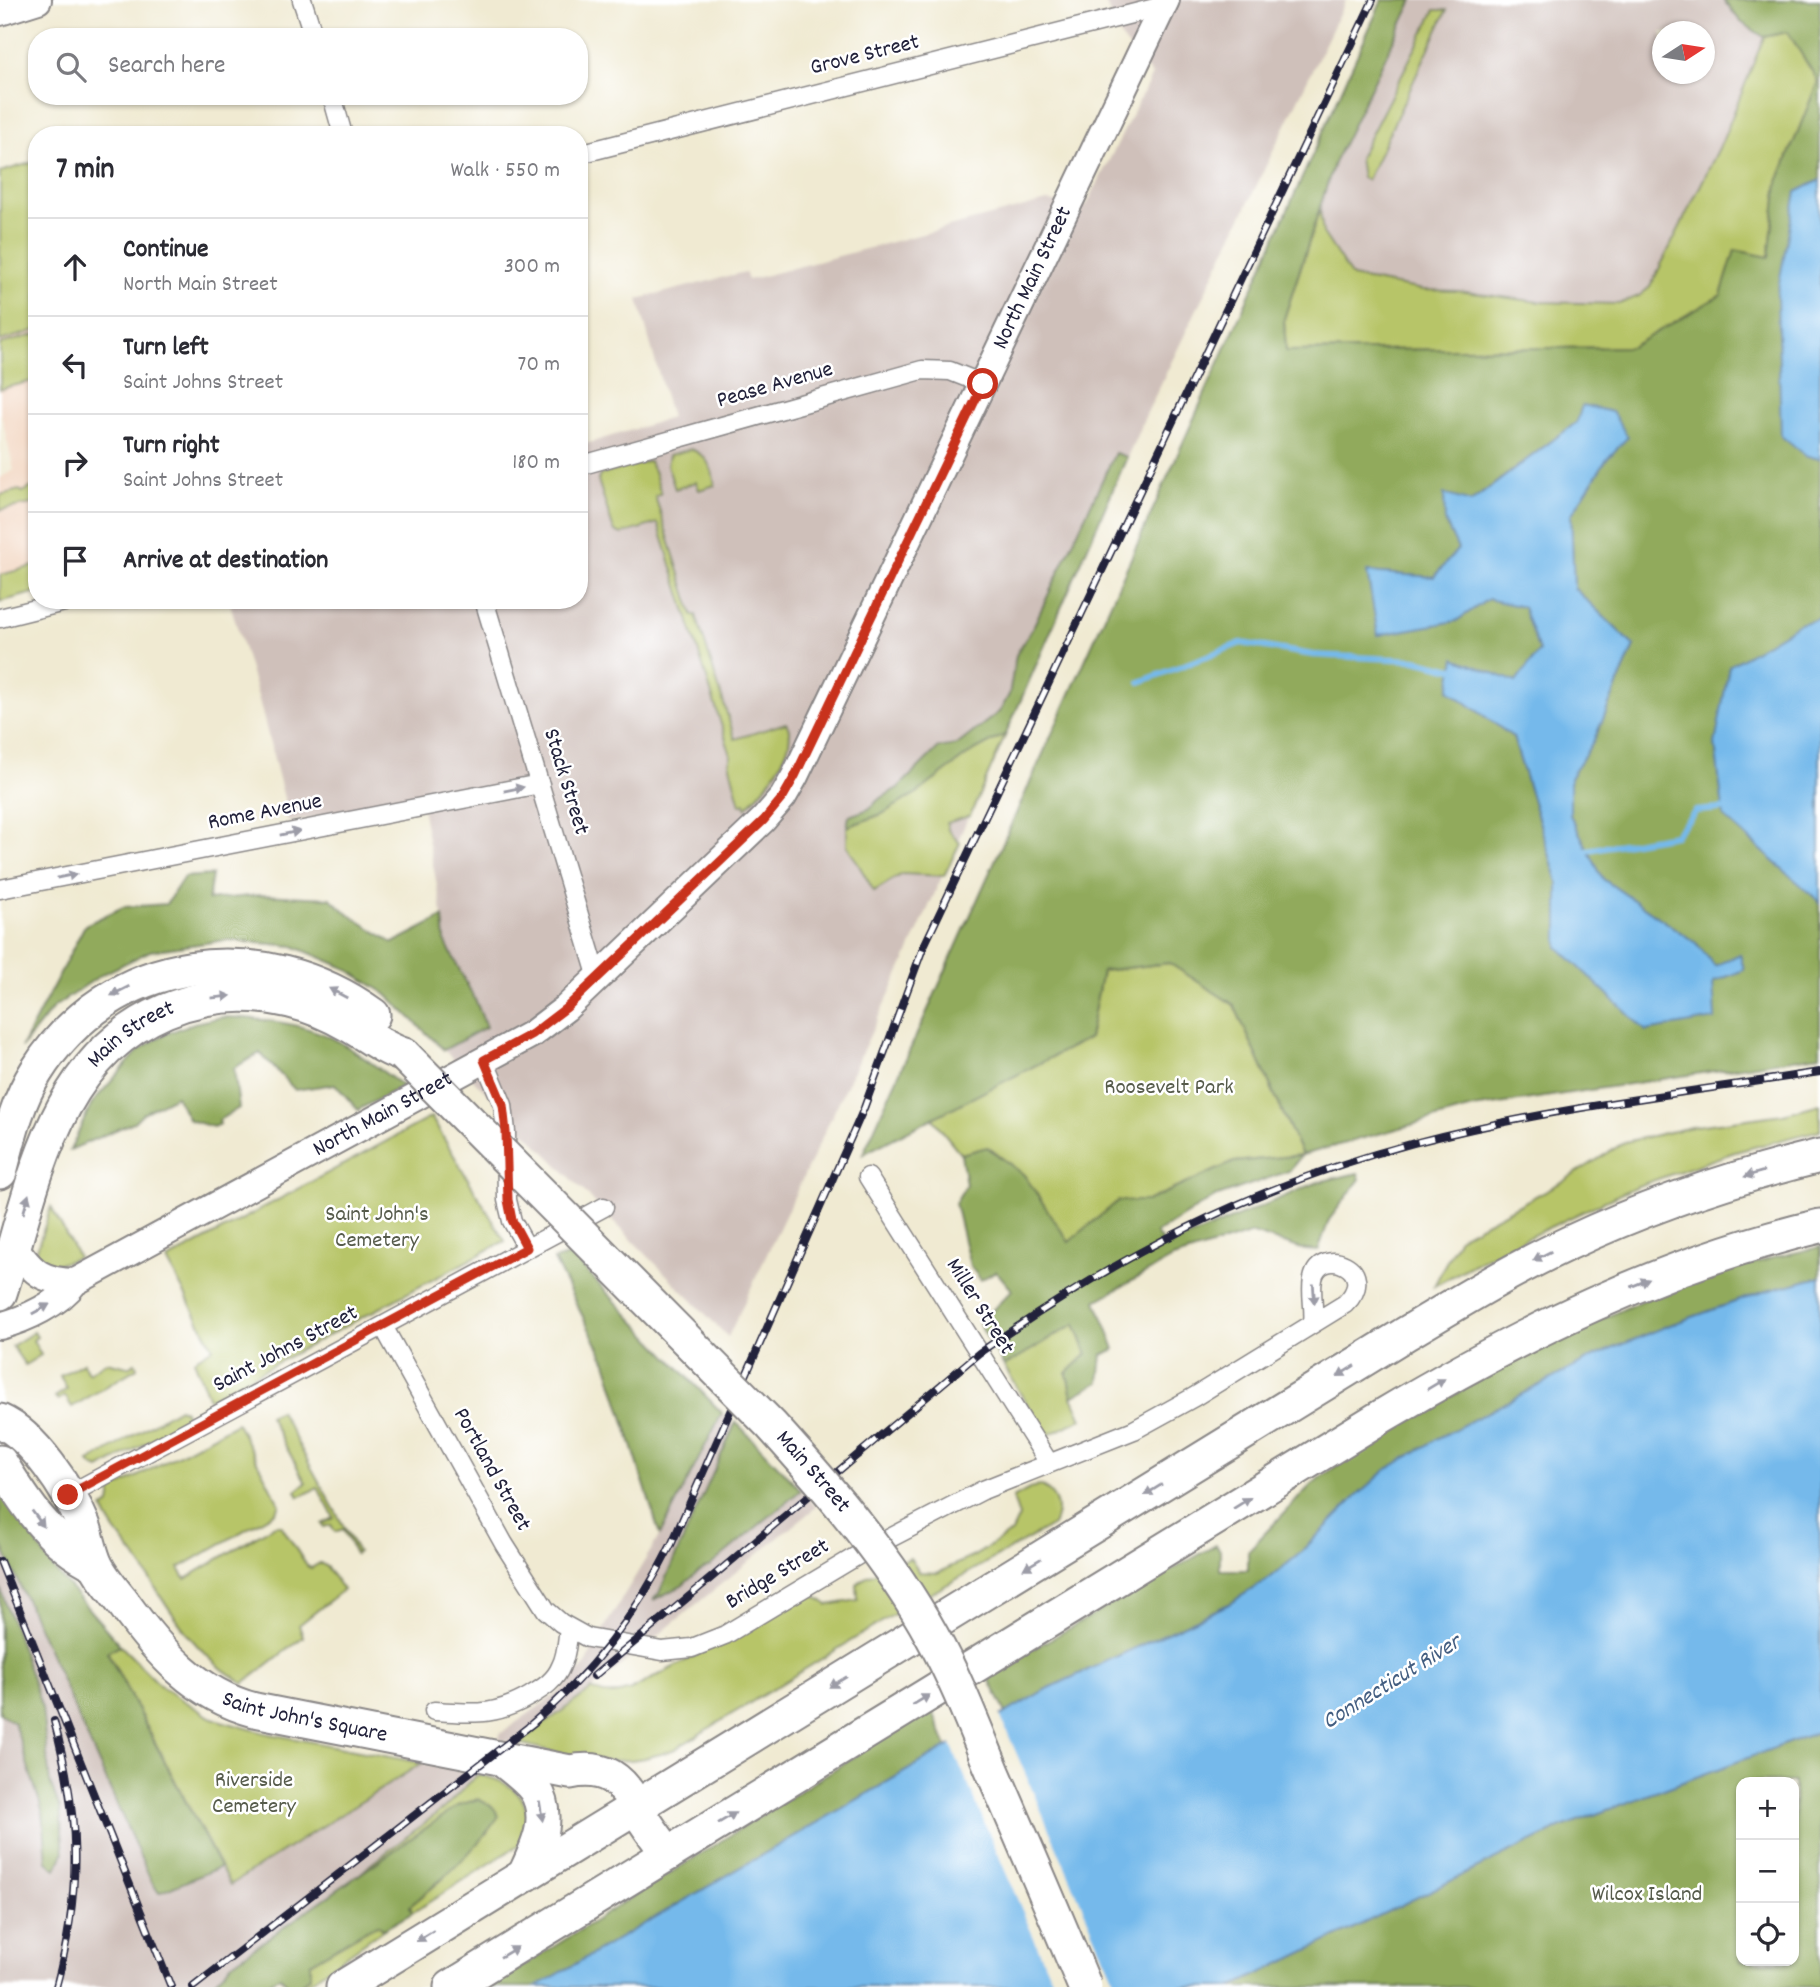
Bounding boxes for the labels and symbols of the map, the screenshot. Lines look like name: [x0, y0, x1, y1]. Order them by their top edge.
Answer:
north arrow: [1652, 21, 1715, 84]
street label: Grove Street: [807, 27, 923, 85]
street label: North Main Street: [985, 201, 1081, 355]
street label: Pease Avenue: [713, 354, 837, 418]
route start: [967, 368, 998, 399]
street label: Stack Street: [533, 725, 597, 839]
one-way arrow: [503, 783, 525, 794]
street label: Rome Avenue: [205, 786, 325, 840]
one-way arrow: [279, 827, 301, 838]
one-way arrow: [56, 871, 78, 882]
one-way arrow: [109, 985, 129, 997]
one-way arrow: [328, 988, 348, 999]
one-way arrow: [211, 991, 233, 1002]
street label: Main Street: [80, 992, 179, 1076]
street label: North Main Street: [307, 1063, 459, 1166]
park label: Roosevelt Park: [1104, 1072, 1234, 1105]
one-way arrow: [1743, 1169, 1764, 1179]
one-way arrow: [22, 1193, 32, 1214]
park label: Saint John's Cemetery: [325, 1199, 429, 1258]
one-way arrow: [1532, 1251, 1552, 1262]
street label: Miller Street: [936, 1252, 1022, 1362]
one-way arrow: [1629, 1277, 1650, 1288]
one-way arrow: [1309, 1283, 1320, 1305]
street label: Saint Johns Street: [208, 1298, 364, 1402]
one-way arrow: [31, 1303, 51, 1315]
one-way arrow: [1336, 1364, 1355, 1377]
one-way arrow: [1427, 1378, 1446, 1390]
street label: Portland Street: [443, 1402, 539, 1538]
street label: Main Street: [767, 1423, 858, 1521]
route end: [52, 1479, 83, 1510]
one-way arrow: [1143, 1484, 1162, 1497]
one-way arrow: [1232, 1496, 1252, 1509]
one-way arrow: [31, 1509, 45, 1528]
street label: Bridge Street: [720, 1531, 836, 1619]
one-way arrow: [1023, 1558, 1042, 1571]
water label: Connecticut River: [1316, 1625, 1471, 1739]
one-way arrow: [829, 1676, 848, 1689]
street label: Saint John's Square: [216, 1683, 390, 1752]
one-way arrow: [911, 1693, 930, 1706]
park label: Riverside Cemetery: [212, 1765, 297, 1824]
one-way arrow: [536, 1800, 547, 1822]
one-way arrow: [717, 1812, 736, 1824]
park label: Wilcox Island: [1592, 1879, 1702, 1912]
one-way arrow: [416, 1930, 435, 1943]
one-way arrow: [500, 1945, 519, 1958]

